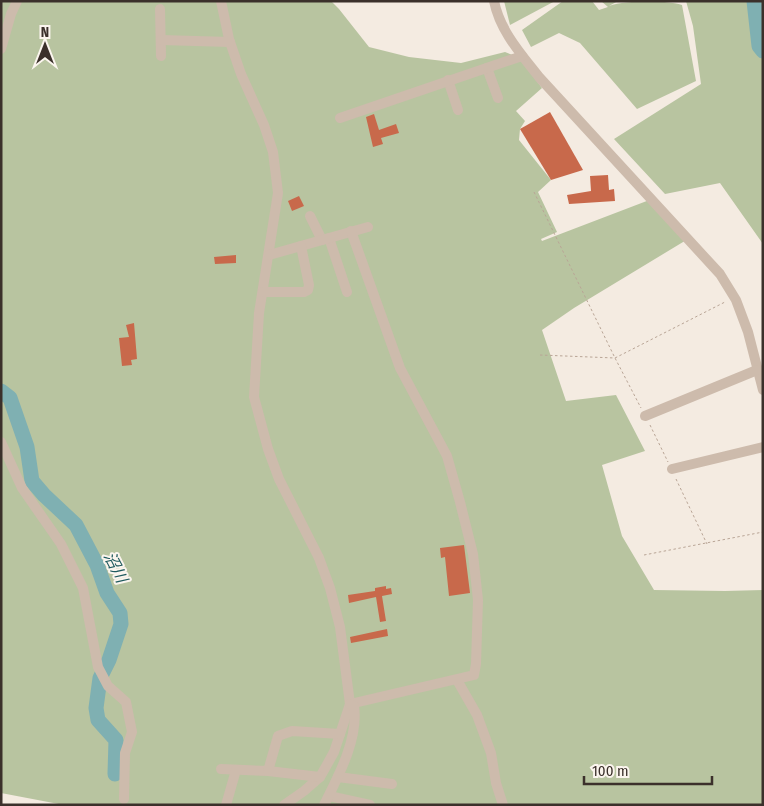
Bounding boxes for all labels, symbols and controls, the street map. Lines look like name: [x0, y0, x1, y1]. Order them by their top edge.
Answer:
north arrow: [20, 20, 70, 70]
text: N: [41, 24, 49, 41]
water label: 沼川: [100, 549, 132, 588]
scale bar: [584, 754, 712, 786]
text: 100 m: [592, 762, 629, 780]

